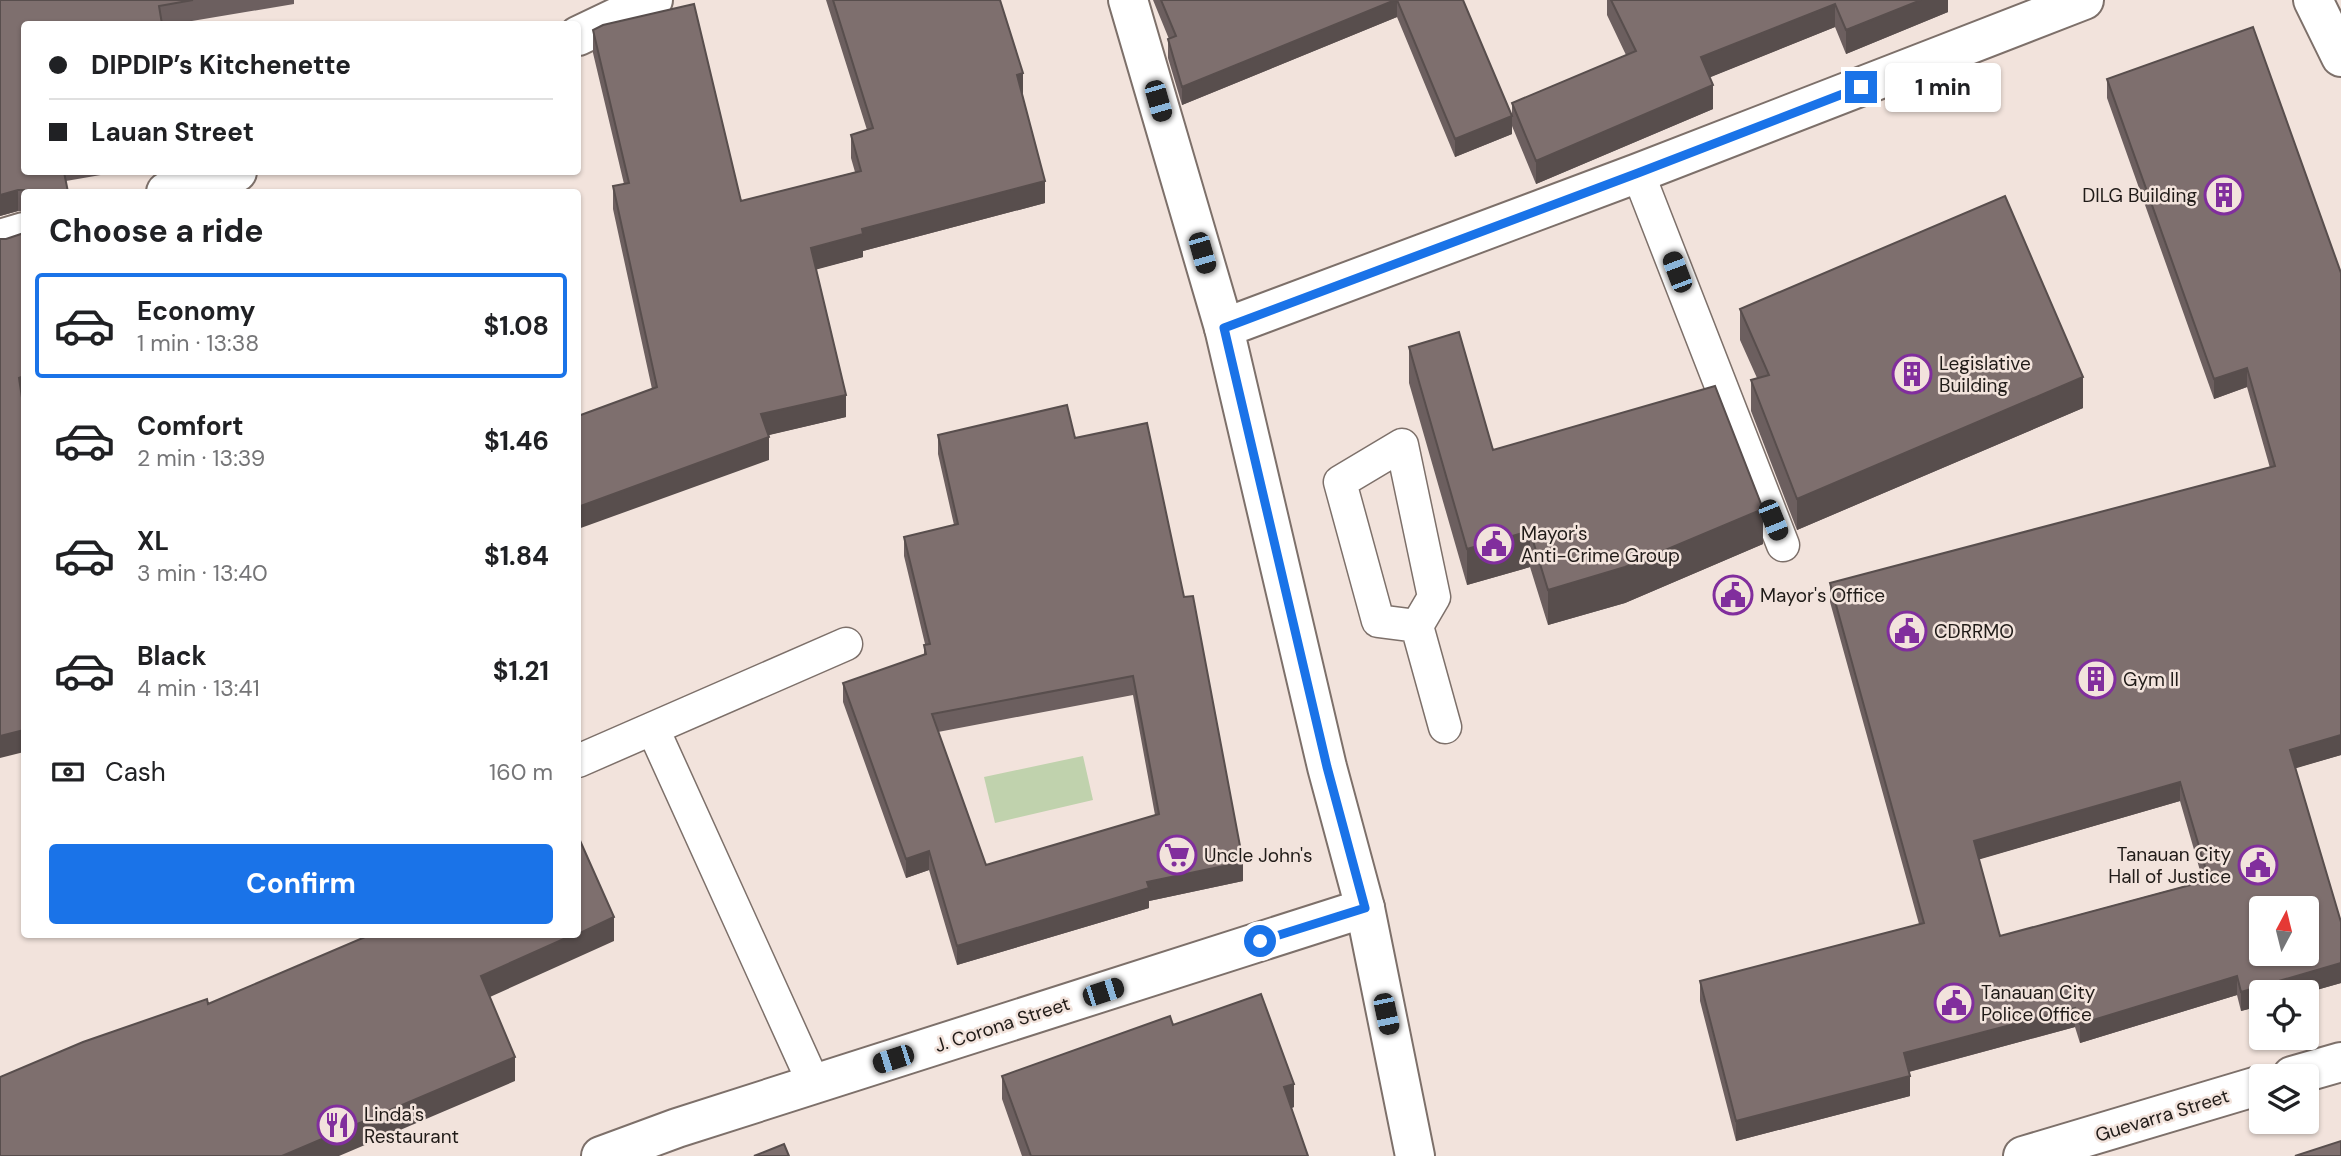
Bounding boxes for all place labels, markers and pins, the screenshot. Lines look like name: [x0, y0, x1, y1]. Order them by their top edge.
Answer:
building icon: DILG Building: [2203, 174, 2245, 216]
place label: DILG Building: [2082, 183, 2197, 208]
place label: Legislative Building: [1939, 351, 2031, 398]
building icon: Legislative Building: [1891, 353, 1933, 395]
place label: Mayor's Anti-Crime Group: [1521, 521, 1680, 568]
public building icon: Mayor's Anti-Crime Group: [1473, 523, 1515, 565]
public building icon: Mayor's Office: [1712, 574, 1754, 616]
place label: Mayor's Office: [1760, 583, 1885, 608]
public building icon: CDRRMO: [1886, 610, 1928, 652]
place label: CDRRMO: [1934, 619, 2014, 644]
building icon: Gym II: [2075, 658, 2117, 700]
place label: Gym II: [2123, 667, 2179, 692]
supermarket icon: Uncle John's: [1156, 834, 1198, 876]
place label: Tanauan City Hall of Justice: [2108, 842, 2231, 889]
place label: Uncle John's: [1204, 843, 1313, 868]
public building icon: Tanauan City Hall of Justice: [2237, 844, 2279, 886]
place label: Tanauan City Police Office: [1981, 980, 2096, 1027]
public building icon: Tanauan City Police Office: [1933, 982, 1975, 1024]
place label: Linda's Restaurant: [364, 1102, 459, 1149]
restaurant icon: Linda's Restaurant: [316, 1104, 358, 1146]

